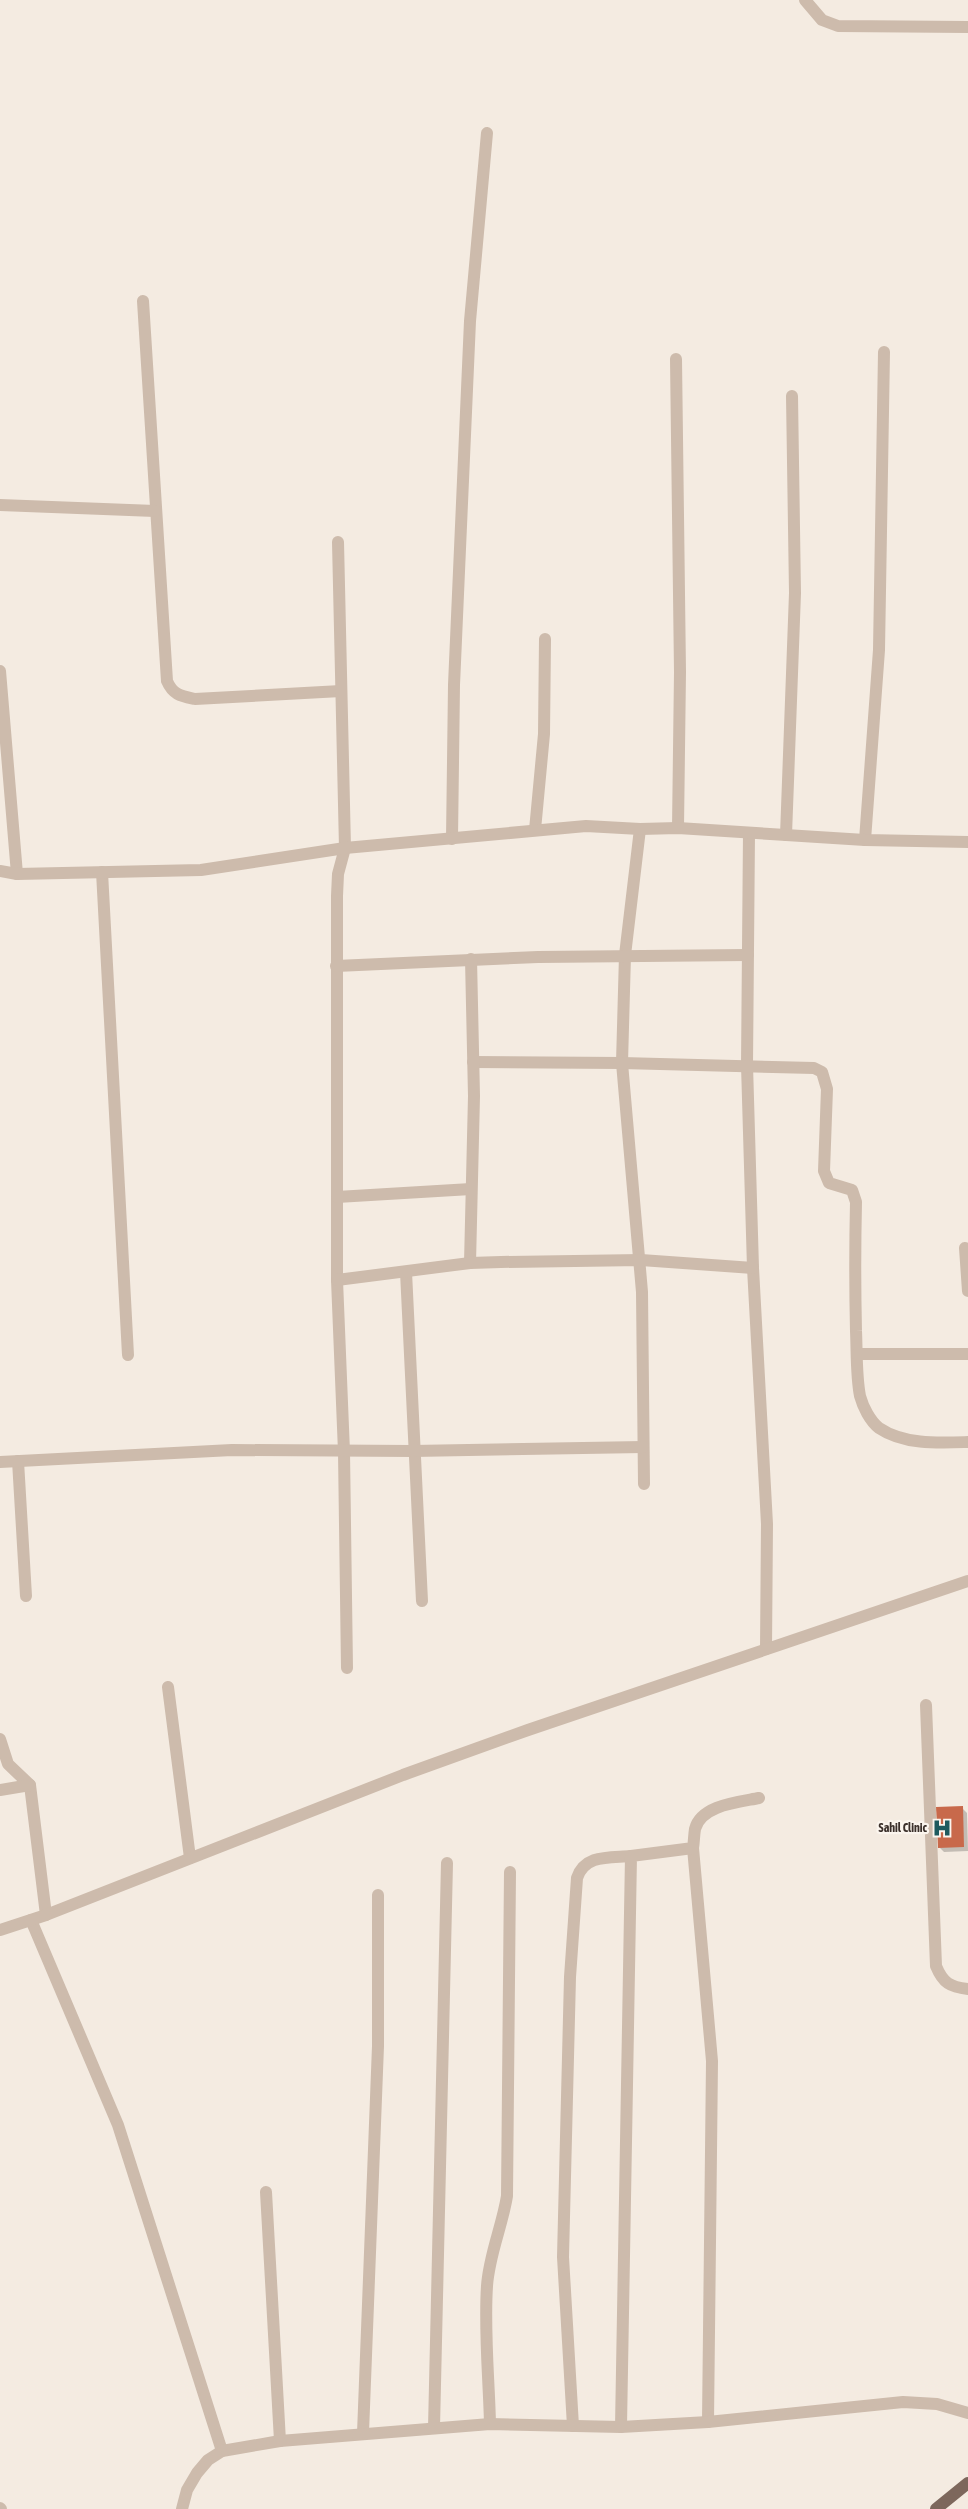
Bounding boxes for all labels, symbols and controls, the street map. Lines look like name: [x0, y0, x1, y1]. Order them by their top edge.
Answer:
hospital icon: Sahil Clinic: [931, 1817, 953, 1839]
place label: Sahil Clinic: [879, 1821, 928, 1835]

